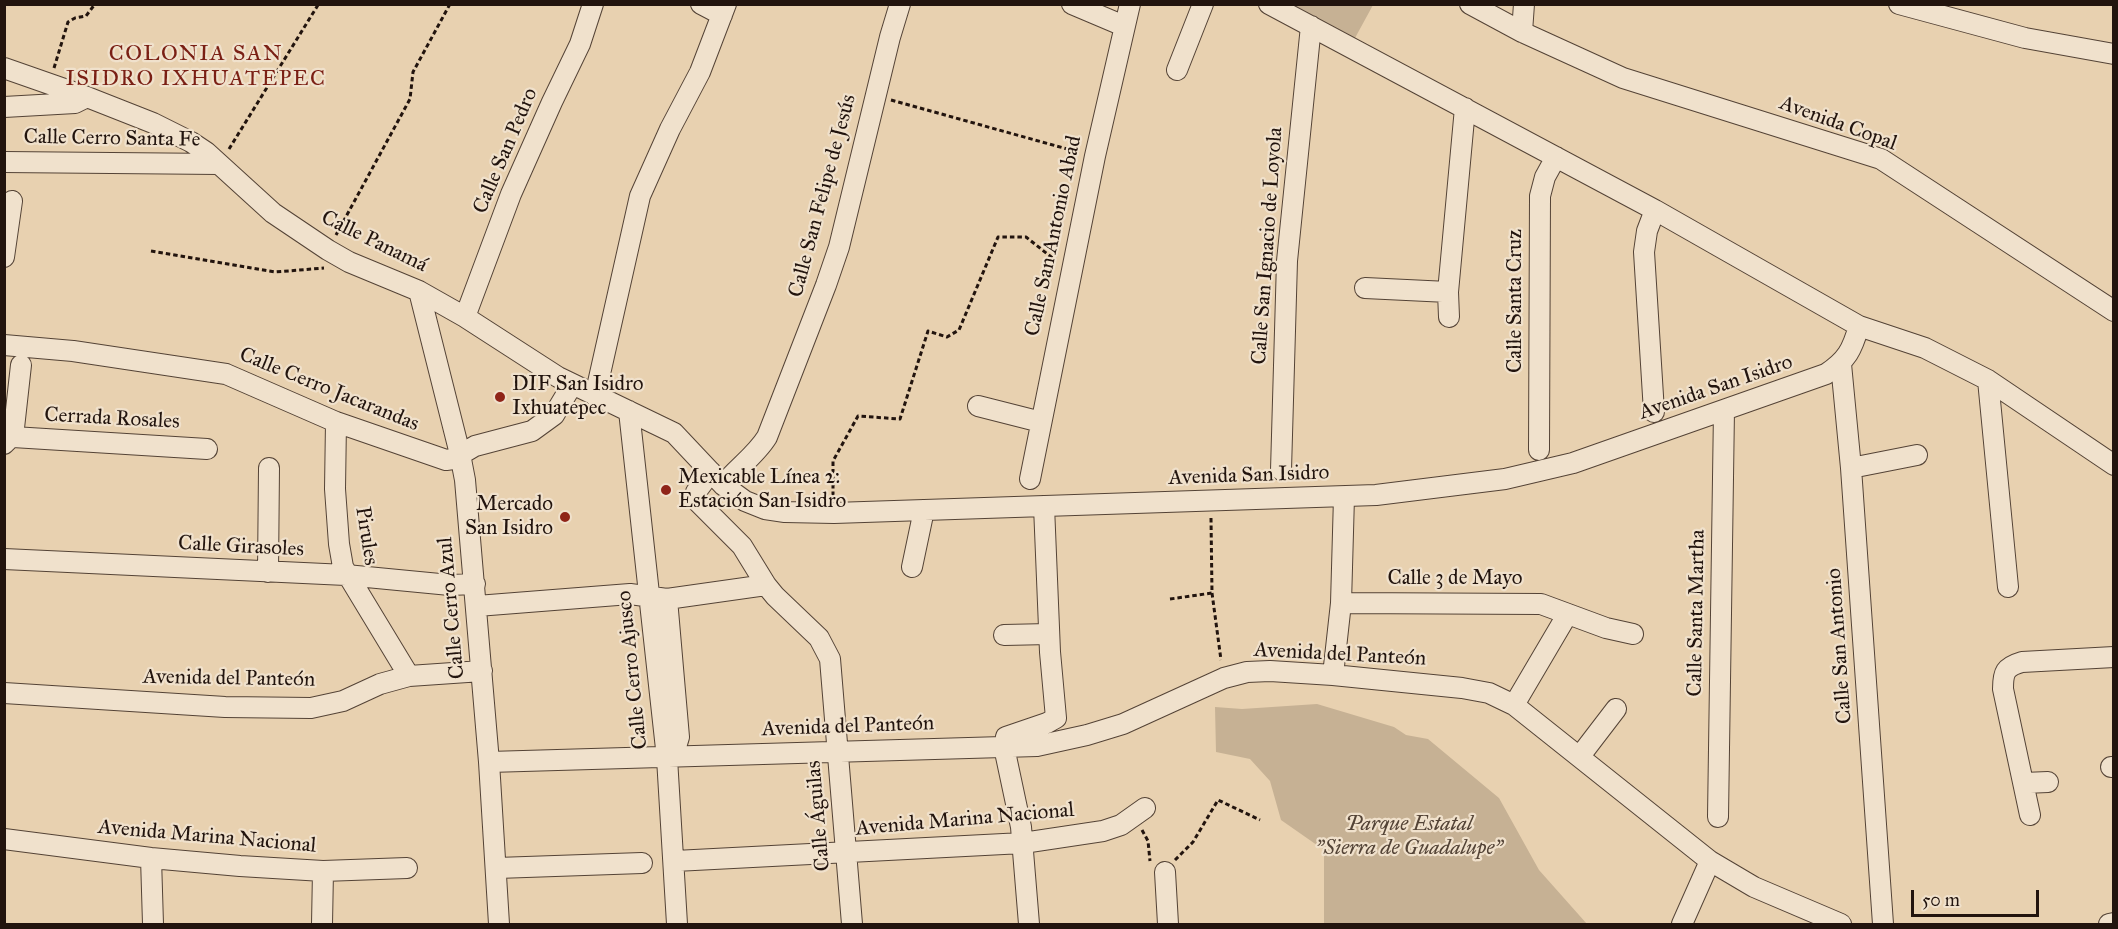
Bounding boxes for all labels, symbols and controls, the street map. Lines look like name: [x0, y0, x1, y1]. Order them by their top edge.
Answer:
district label: COLONIA SAN ISIDRO IXHUATEPEC: [65, 42, 327, 94]
street label: Calle San Pedro: [468, 84, 544, 218]
street label: Avenida Copal: [1776, 91, 1900, 157]
street label: Calle San Felipe de Jesús: [784, 92, 862, 300]
street label: Calle Cerro Santa Fe: [23, 125, 201, 153]
street label: Calle San Ignacio de Loyola: [1247, 126, 1289, 366]
street label: Calle San Antonio Abad: [1020, 134, 1088, 338]
street label: Calle Panamá: [317, 205, 431, 279]
street label: Calle Santa Cruz: [1503, 229, 1529, 373]
street label: Calle Cerro Jacarandas: [236, 342, 422, 438]
street label: Avenida San Isidro: [1636, 350, 1796, 426]
place label: DIF San Isidro Ixhuatepec: [512, 372, 644, 422]
marker: DIF San Isidro Ixhuatepec: [493, 390, 507, 404]
street label: Cerrada Rosales: [44, 403, 180, 435]
street label: Avenida San Isidro: [1168, 461, 1330, 491]
place label: Mexicable Línea 2: Estación San Isidro: [678, 465, 846, 515]
marker: Mexicable Línea 2: Estación San Isidro: [659, 483, 673, 497]
place label: Mercado San Isidro: [465, 492, 553, 542]
street label: Pirules: [349, 505, 383, 567]
marker: Mercado San Isidro: [558, 510, 572, 524]
street label: Calle Santa Martha: [1683, 529, 1711, 697]
street label: Calle Girasoles: [177, 531, 305, 563]
street label: Calle Cerro Azul: [433, 536, 471, 680]
street label: Calle 3 de Mayo: [1387, 566, 1523, 592]
street label: Calle San Antonio: [1822, 567, 1858, 725]
street label: Calle Cerro Ajusco: [612, 589, 654, 751]
street label: Avenida del Panteón: [1253, 638, 1427, 672]
street label: Avenida del Panteón: [143, 665, 315, 693]
street label: Avenida del Panteón: [761, 711, 935, 743]
street label: Calle Águilas: [802, 760, 836, 872]
street label: Avenida Marina Nacional: [855, 798, 1075, 842]
park label: Parque Estatal "Sierra de Guadalupe": [1315, 812, 1503, 862]
street label: Avenida Marina Nacional: [97, 815, 317, 859]
scale bar: [1914, 878, 2042, 916]
text: 50 m: [1922, 889, 1960, 911]

